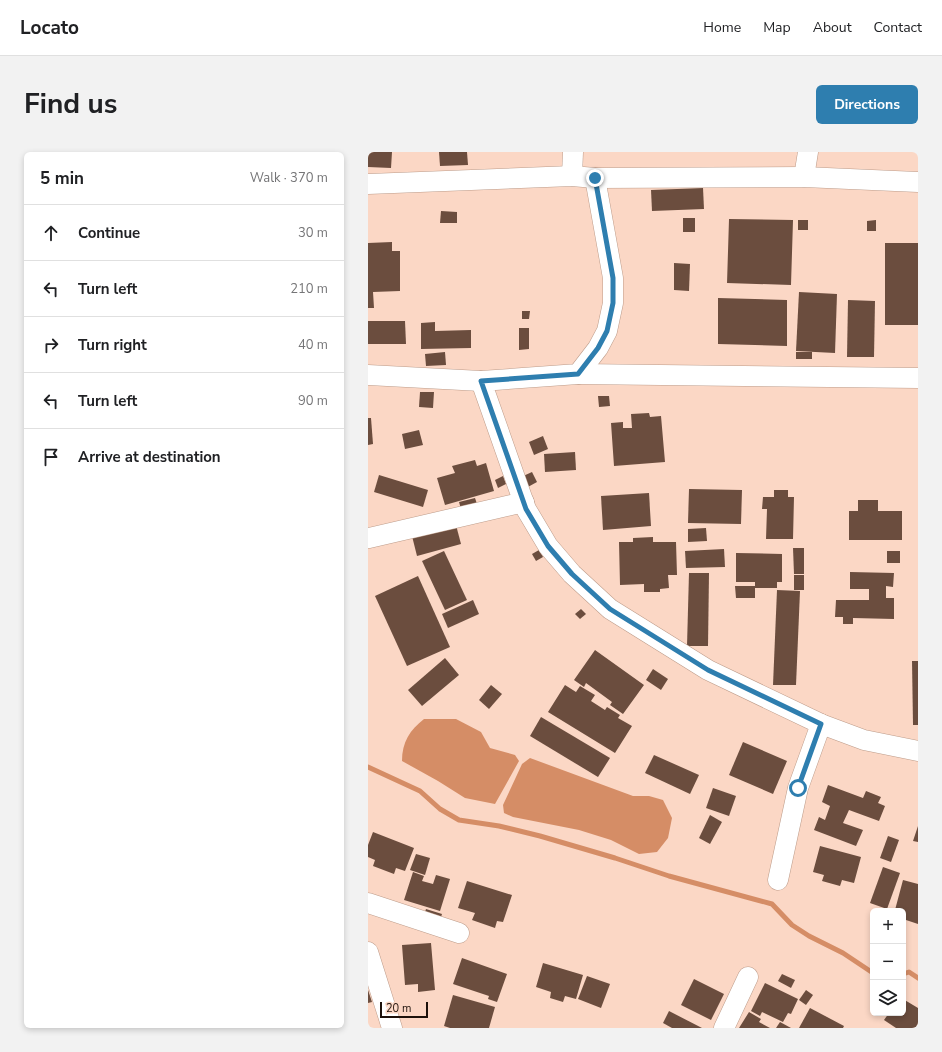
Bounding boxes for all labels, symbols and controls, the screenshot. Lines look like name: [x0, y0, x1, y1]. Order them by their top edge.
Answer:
text: Locato: [20, 15, 79, 41]
text: Home: [703, 18, 741, 37]
text: Map: [763, 18, 791, 37]
text: About: [813, 18, 852, 37]
text: Contact: [874, 18, 922, 37]
text: Find us: [24, 85, 118, 123]
button: Directions: [816, 85, 918, 124]
text: 5 min: [40, 167, 84, 190]
text: Walk · 370 m: [250, 169, 328, 187]
route end: [586, 169, 604, 187]
icon: ahead: [40, 222, 62, 244]
text: Continue: [78, 223, 140, 243]
text: 30 m: [298, 224, 328, 242]
icon: left: [40, 278, 62, 300]
text: Turn left: [78, 279, 137, 299]
text: 210 m: [290, 280, 328, 298]
icon: right: [40, 334, 62, 356]
text: Turn right: [78, 335, 147, 355]
text: 40 m: [298, 336, 328, 354]
icon: left: [40, 390, 62, 412]
text: Turn left: [78, 391, 137, 411]
text: 90 m: [298, 392, 328, 410]
icon: arrive: [40, 446, 62, 468]
text: Arrive at destination: [78, 447, 221, 467]
route start: [789, 779, 807, 797]
map controls: [870, 908, 906, 1016]
button: +: [870, 908, 906, 944]
button: −: [870, 944, 906, 980]
button: layers: [870, 980, 906, 1016]
scale bar: [380, 1000, 428, 1019]
text: 20 m: [386, 1001, 411, 1016]

